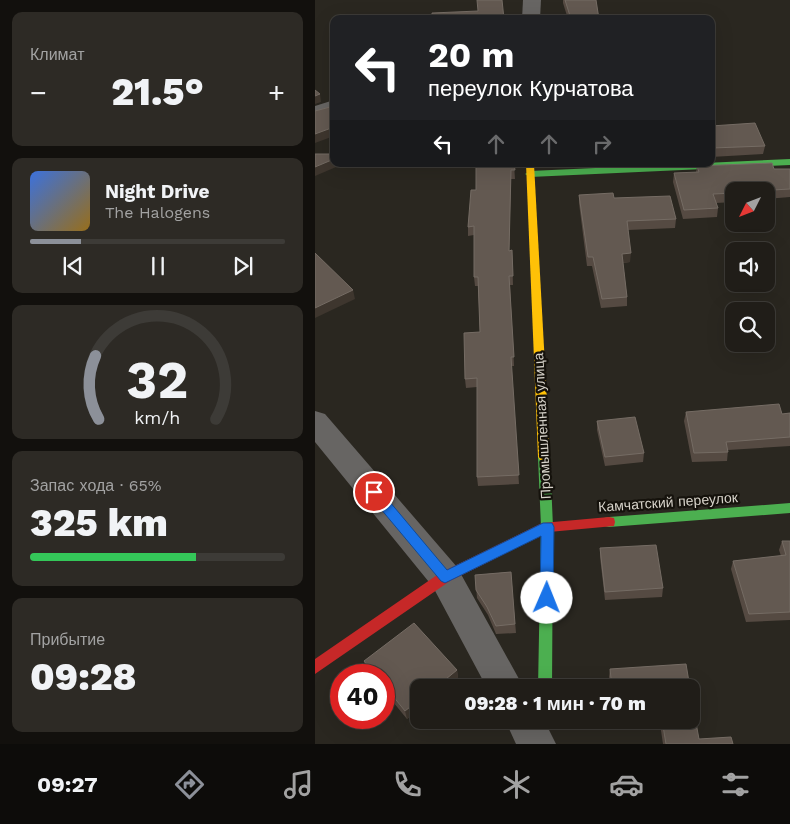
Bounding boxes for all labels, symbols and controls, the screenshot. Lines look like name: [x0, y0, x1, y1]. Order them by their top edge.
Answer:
text: 20 m: [428, 34, 514, 76]
icon: left: [345, 35, 410, 100]
text: Климат: [30, 45, 84, 64]
text: 21.5°: [111, 70, 204, 114]
text: −: [30, 76, 47, 109]
text: +: [268, 76, 285, 109]
text: переулок Курчатова: [428, 76, 634, 101]
icon: left: [429, 130, 457, 158]
icon: ahead: [482, 130, 510, 158]
icon: ahead: [535, 130, 563, 158]
icon: right: [588, 130, 616, 158]
text: Night Drive: [105, 180, 210, 203]
north arrow: [725, 182, 775, 232]
map controls: [725, 182, 775, 352]
text: The Halogens: [105, 203, 210, 222]
button: sound: [725, 242, 775, 292]
icon: previous: [59, 252, 87, 280]
icon: pause: [144, 252, 172, 280]
icon: next: [229, 252, 257, 280]
button: search: [725, 302, 775, 352]
text: 32: [127, 350, 188, 411]
street label: Промышленная улица: [530, 352, 554, 500]
text: km/h: [134, 407, 181, 428]
pin: [353, 471, 395, 513]
text: Запас хода · 65%: [30, 476, 161, 495]
icon: arrive: [360, 478, 388, 506]
street label: Камчатский переулок: [598, 489, 739, 515]
text: 325 km: [30, 501, 168, 545]
position arrow: [520, 571, 572, 623]
text: Прибытие: [30, 630, 105, 649]
text: 09:28: [30, 655, 137, 699]
speed limit sign: 40: [330, 664, 395, 729]
text: 09:28 · 1 мин · 70 m: [464, 692, 646, 715]
icon: directions: [172, 767, 207, 802]
icon: music: [281, 767, 316, 802]
icon: phone: [390, 767, 425, 802]
icon: climate: [499, 767, 534, 802]
icon: car: [609, 767, 644, 802]
icon: filters: [718, 767, 753, 802]
text: 09:27: [37, 772, 98, 797]

